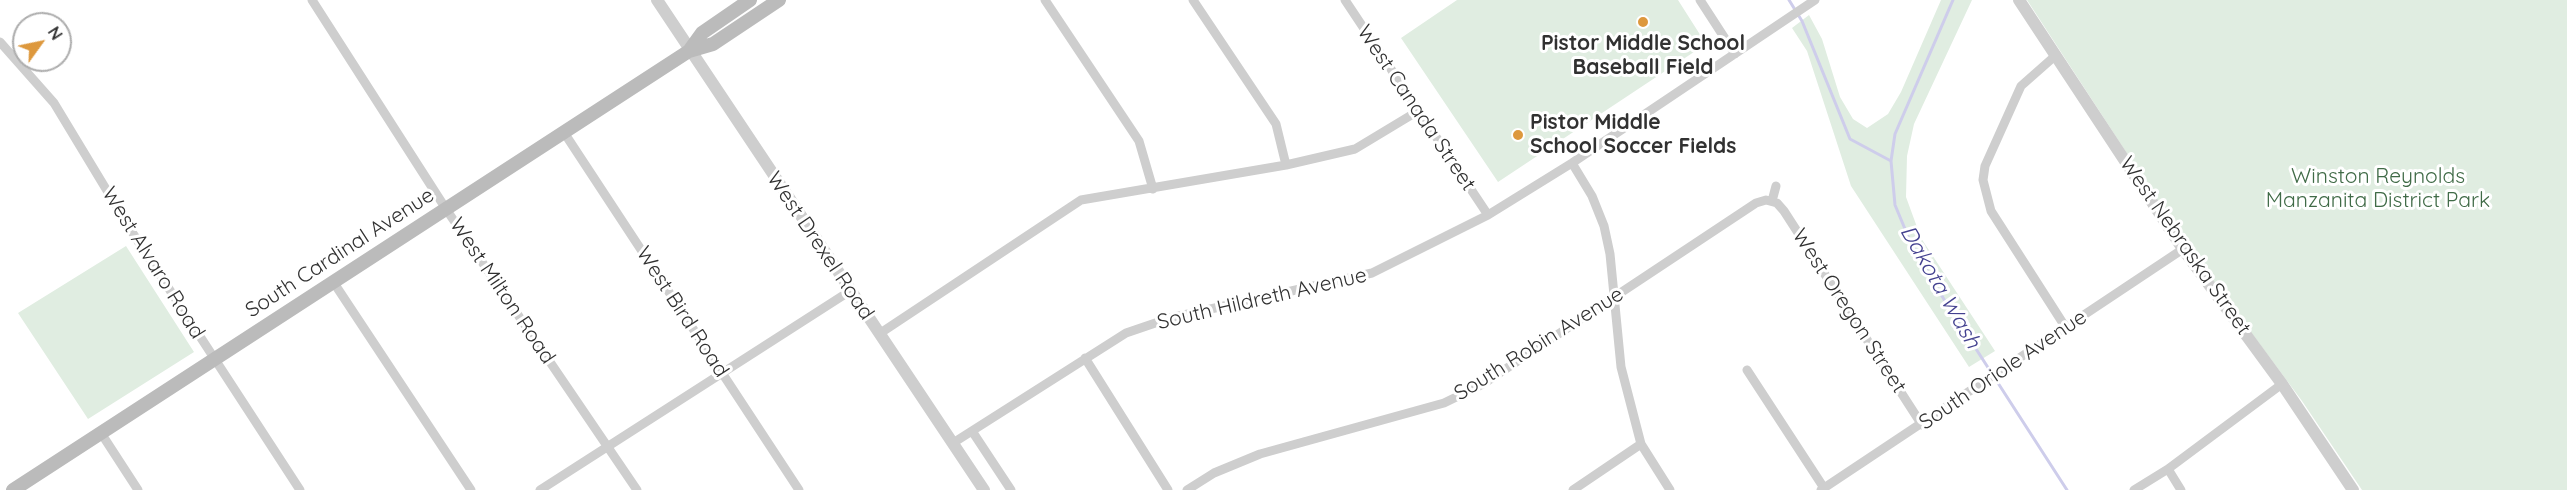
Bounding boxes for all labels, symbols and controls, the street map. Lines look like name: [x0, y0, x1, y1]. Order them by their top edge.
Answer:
north arrow: [12, 12, 72, 72]
marker: Pistor Middle School Baseball Field: [1636, 15, 1650, 29]
street label: West Canada Street: [1351, 20, 1481, 196]
text: N: [44, 23, 67, 44]
place label: Pistor Middle School Baseball Field: [1541, 31, 1745, 81]
place label: Pistor Middle School Soccer Fields: [1530, 110, 1736, 160]
marker: Pistor Middle School Soccer Fields: [1511, 128, 1525, 142]
street label: West Nebraska Street: [2114, 152, 2256, 340]
park label: Winston Reynolds Manzanita District Park: [2266, 164, 2490, 214]
street label: West Drexel Road: [761, 167, 879, 325]
street label: West Alvaro Road: [96, 182, 210, 344]
street label: South Cardinal Avenue: [241, 183, 439, 323]
street label: West Milton Road: [444, 213, 560, 369]
water label: Dakota Wash: [1894, 221, 1986, 353]
street label: West Oregon Street: [1787, 224, 1911, 398]
street label: West Bird Road: [630, 242, 734, 382]
street label: South Hildreth Avenue: [1155, 263, 1369, 335]
street label: South Robin Avenue: [1450, 282, 1628, 406]
street label: South Oriole Avenue: [1914, 305, 2092, 435]

